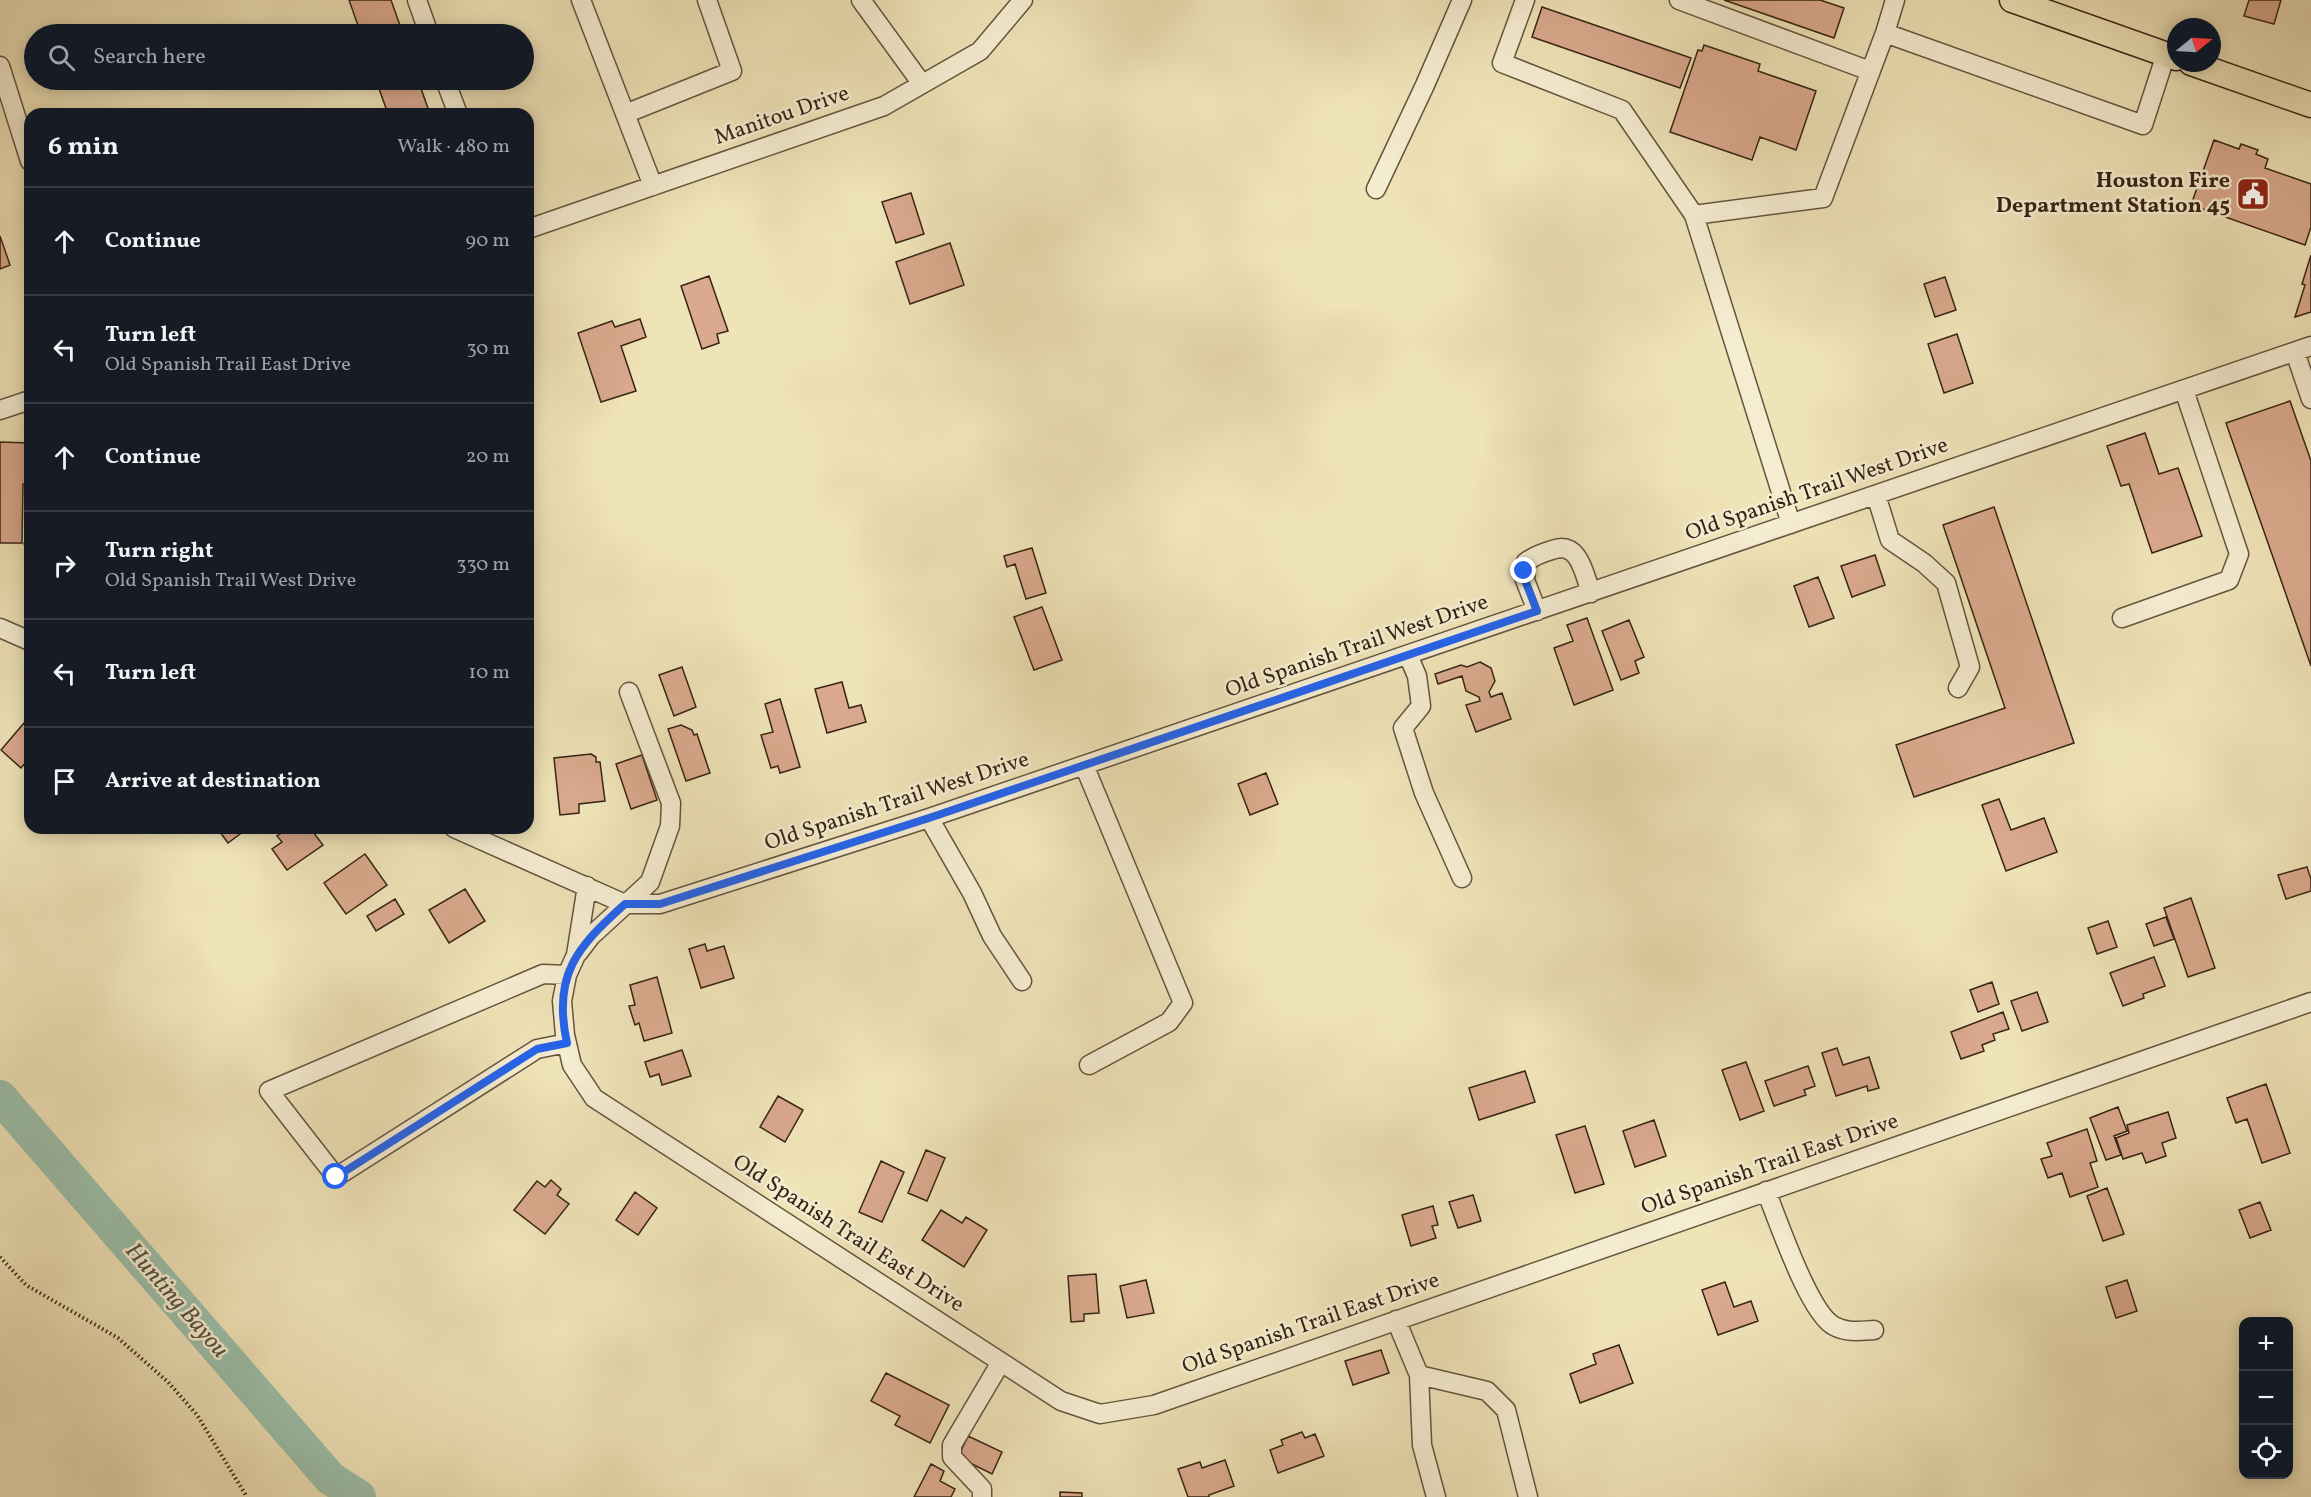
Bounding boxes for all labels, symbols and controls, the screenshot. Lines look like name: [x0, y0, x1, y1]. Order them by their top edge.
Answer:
north arrow: [2167, 18, 2221, 72]
search box: [24, 24, 534, 90]
icon: search: [45, 41, 78, 74]
text: Search here: [93, 42, 206, 73]
street label: Manitou Drive: [710, 78, 854, 154]
text: 6 min: [48, 129, 119, 165]
text: Walk · 480 m: [397, 133, 510, 161]
place label: Houston Fire Department Station 45: [1996, 166, 2230, 222]
public building icon: Houston Fire Department Station 45: [2235, 176, 2271, 212]
icon: ahead: [48, 225, 81, 258]
text: Continue: [105, 226, 201, 257]
text: 90 m: [466, 227, 510, 255]
text: Turn left: [105, 320, 196, 351]
icon: left: [48, 333, 81, 366]
text: 30 m: [466, 335, 510, 363]
text: Old Spanish Trail East Drive: [105, 351, 351, 379]
street label: Old Spanish Trail West Drive: [1681, 430, 1953, 550]
icon: ahead: [48, 441, 81, 474]
text: Continue: [105, 442, 201, 473]
text: 20 m: [466, 443, 510, 471]
text: Turn right: [105, 536, 213, 567]
icon: right: [48, 549, 81, 582]
text: 330 m: [456, 551, 510, 579]
route end: [1510, 557, 1536, 583]
text: Old Spanish Trail West Drive: [105, 567, 356, 595]
street label: Old Spanish Trail West Drive: [1221, 587, 1493, 707]
icon: left: [48, 657, 81, 690]
text: Turn left: [105, 658, 196, 689]
text: 10 m: [469, 659, 510, 687]
street label: Old Spanish Trail West Drive: [761, 745, 1033, 859]
icon: arrive: [48, 765, 81, 798]
text: Arrive at destination: [105, 766, 321, 797]
street label: Old Spanish Trail East Drive: [1637, 1106, 1903, 1224]
street label: Old Spanish Trail East Drive: [726, 1147, 970, 1321]
route start: [322, 1163, 348, 1189]
water label: Hunting Bayou: [116, 1236, 236, 1366]
street label: Old Spanish Trail East Drive: [1178, 1265, 1444, 1383]
map controls: [2239, 1317, 2293, 1479]
button: +: [2239, 1317, 2293, 1371]
button: −: [2239, 1371, 2293, 1425]
button: locate: [2239, 1425, 2293, 1479]

